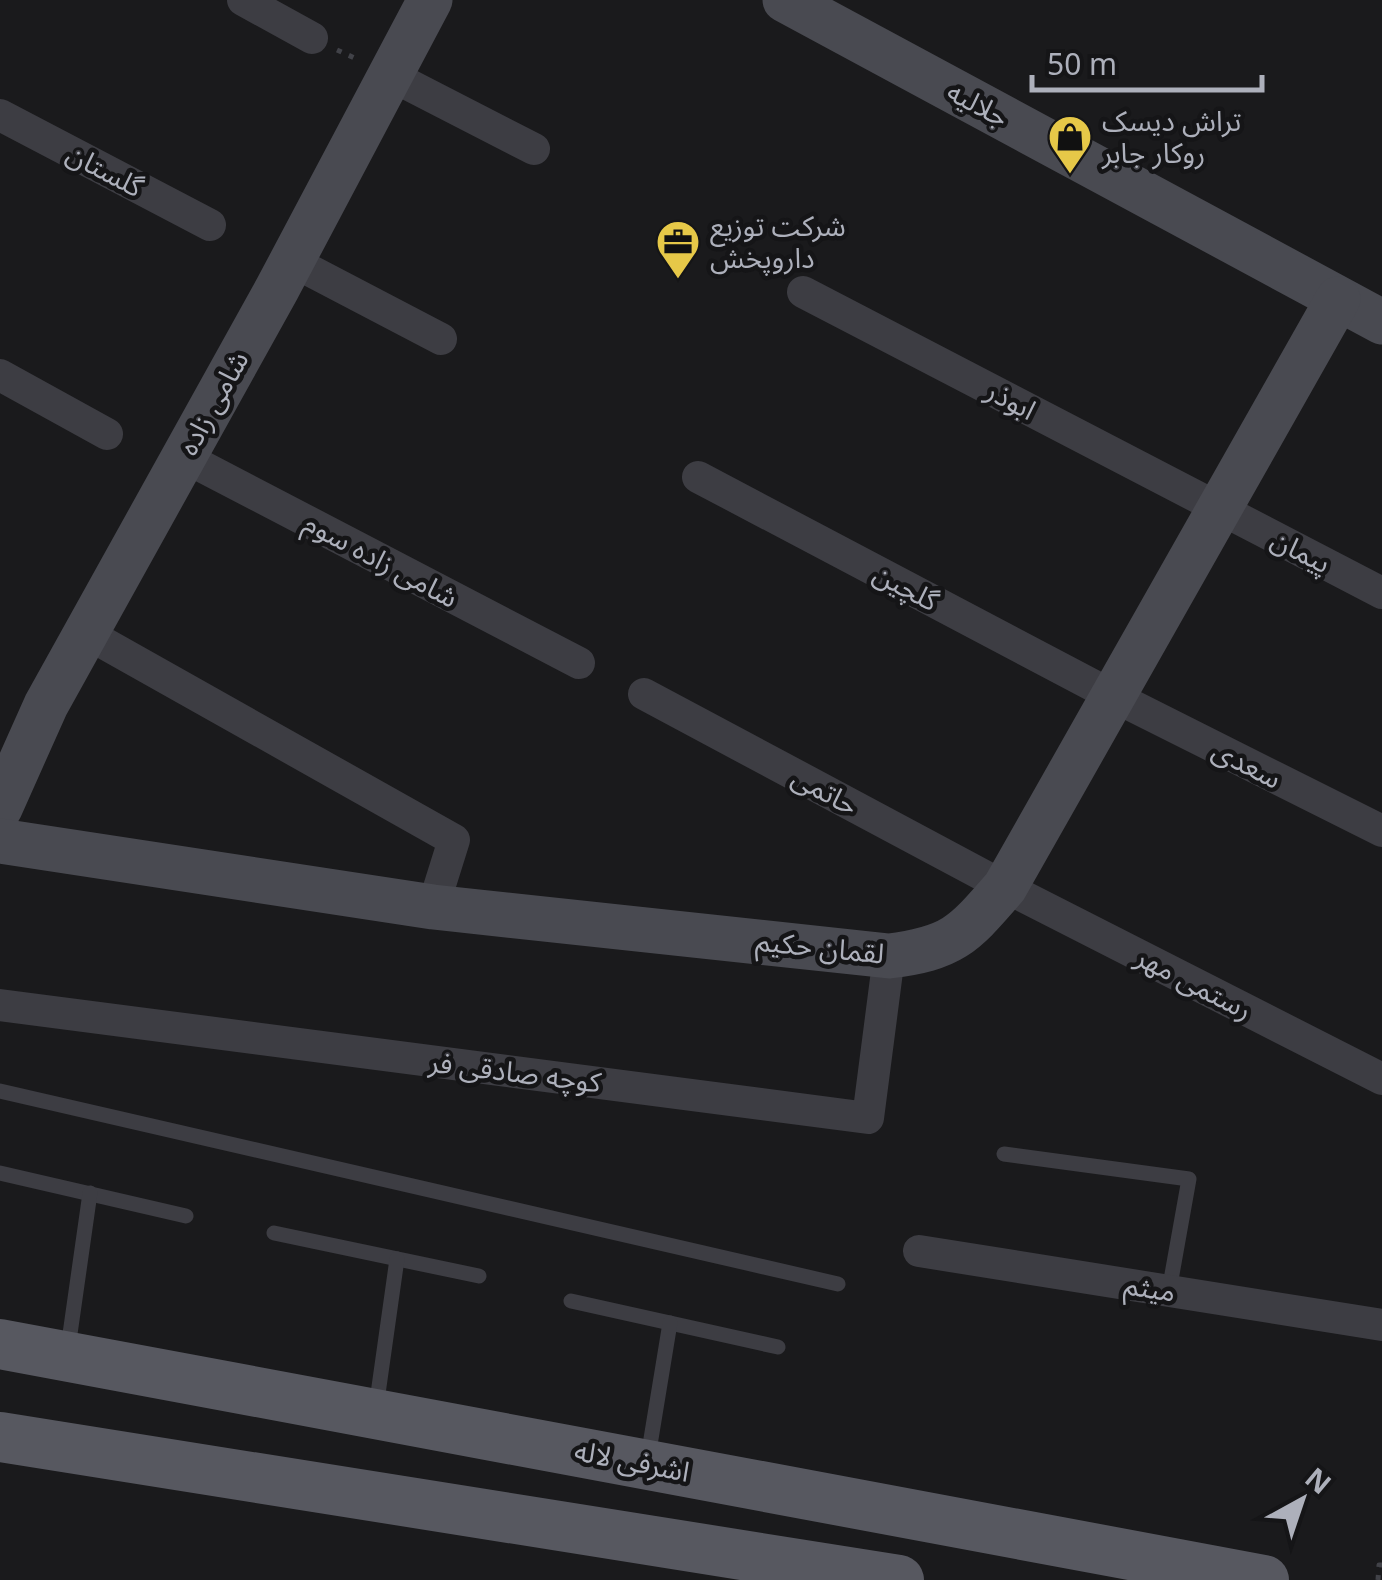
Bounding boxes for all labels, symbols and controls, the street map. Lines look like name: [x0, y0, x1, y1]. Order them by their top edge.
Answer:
scale bar: [1032, 30, 1262, 92]
text: 50 m: [1047, 43, 1117, 84]
street label: جلالیه: [941, 71, 1016, 135]
place label: تراش دیسک روکار جابر: [1101, 101, 1241, 171]
shop icon: تراش دیسک روکار جابر: [1047, 114, 1093, 175]
street label: گلستان: [61, 133, 151, 205]
place label: شرکت توزیع داروپخش: [710, 206, 846, 276]
office icon: شرکت توزیع داروپخش: [655, 219, 701, 280]
street label: شامی زاده: [168, 344, 256, 461]
street label: ابوذر: [979, 370, 1043, 428]
street label: شامی زاده سوم: [296, 503, 465, 618]
street label: پیمان: [1265, 519, 1338, 581]
street label: گلچین: [867, 553, 946, 619]
street label: سعدی: [1206, 730, 1288, 797]
street label: حاتمی: [786, 757, 865, 823]
street label: لقمان حکیم: [754, 920, 886, 976]
street label: رستمی مهر: [1129, 936, 1259, 1028]
street label: کوچه صادقی فر: [426, 1041, 604, 1101]
street label: میثم: [1121, 1264, 1178, 1314]
street label: اشرفی لاله: [571, 1430, 693, 1490]
north arrow: [1252, 1450, 1352, 1550]
text: N: [1298, 1458, 1340, 1502]

